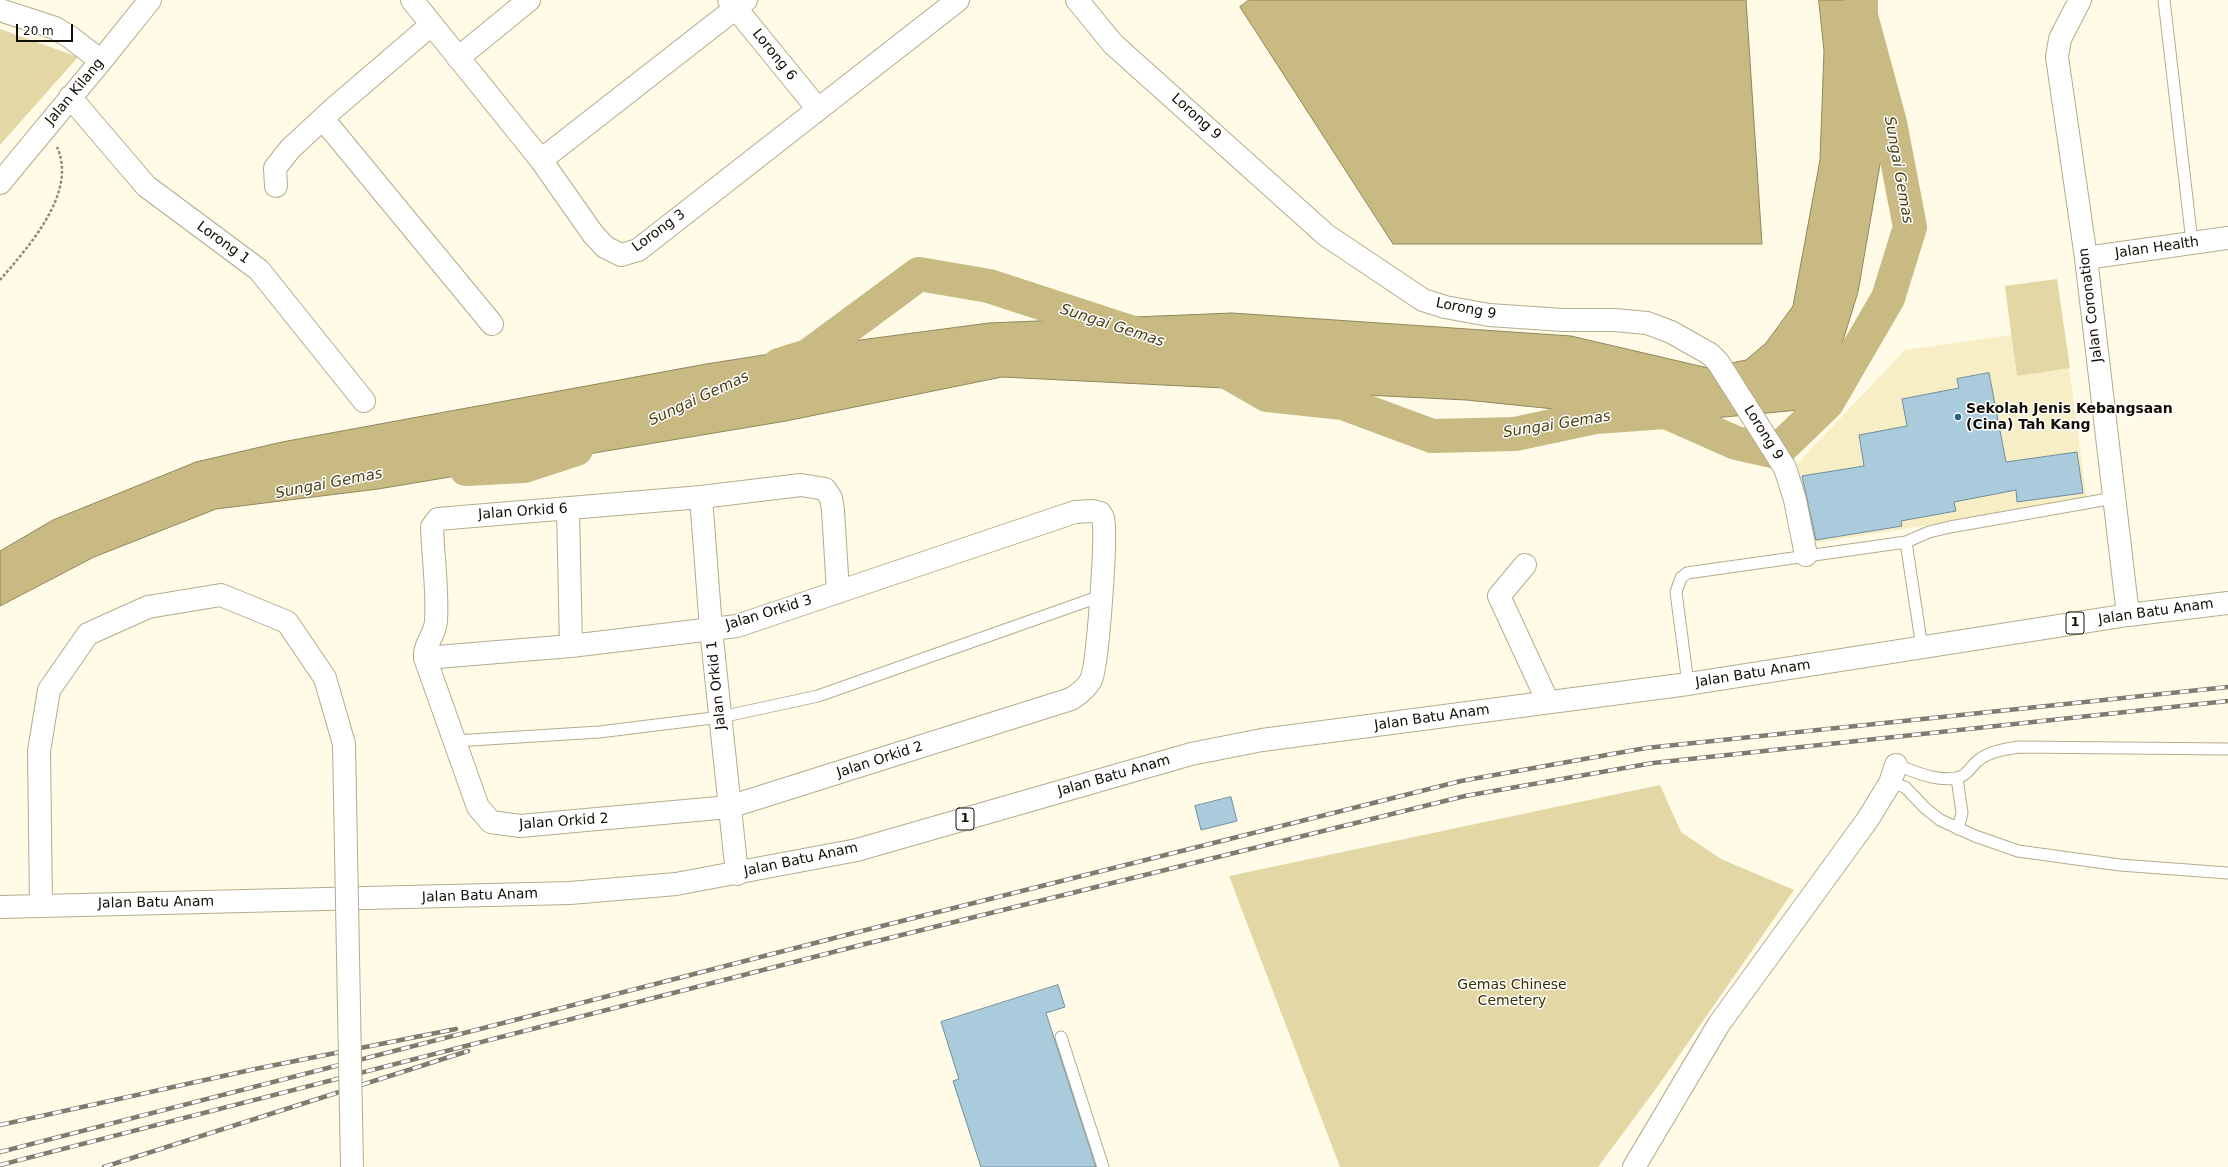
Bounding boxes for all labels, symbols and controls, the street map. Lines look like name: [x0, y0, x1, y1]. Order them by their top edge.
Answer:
scale bar: [18, 16, 75, 42]
text: 20 m: [23, 24, 54, 38]
street label: Lorong 6: [748, 26, 800, 84]
street label: Jalan Kilang: [42, 55, 108, 129]
street label: Lorong 9: [1168, 90, 1224, 144]
water label: Sungai Gemas: [1880, 115, 1916, 225]
street label: Lorong 3: [629, 206, 689, 256]
street label: Lorong 1: [193, 218, 253, 268]
street label: Jalan Health: [2114, 234, 2200, 262]
street label: Jalan Coronation: [2076, 247, 2106, 363]
street label: Lorong 9: [1434, 295, 1498, 323]
water label: Sungai Gemas: [1058, 301, 1166, 351]
water label: Sungai Gemas: [646, 368, 752, 430]
place label: Sekolah Jenis Kebangsaan (Cina) Tah Kang: [1966, 401, 2173, 434]
street label: Lorong 9: [1740, 403, 1786, 463]
water label: Sungai Gemas: [1502, 408, 1612, 442]
marker: Sekolah Jenis Kebangsaan (Cina) Tah Kang: [1953, 412, 1963, 422]
water label: Sungai Gemas: [274, 465, 384, 503]
street label: Jalan Orkid 6: [478, 500, 568, 524]
street label: Jalan Orkid 3: [724, 592, 814, 634]
street label: Jalan Batu Anam: [2097, 596, 2215, 628]
road number: 1: [2066, 612, 2084, 634]
street label: Jalan Orkid 1: [704, 640, 730, 730]
street label: Jalan Batu Anam: [1694, 657, 1812, 691]
street label: Jalan Batu Anam: [1373, 702, 1491, 734]
street label: Jalan Orkid 2: [835, 738, 925, 782]
street label: Jalan Batu Anam: [1056, 752, 1172, 800]
road number: 1: [956, 808, 974, 830]
street label: Jalan Orkid 2: [519, 810, 609, 834]
street label: Jalan Batu Anam: [742, 840, 860, 880]
street label: Jalan Batu Anam: [422, 886, 538, 906]
street label: Jalan Batu Anam: [98, 894, 214, 912]
park label: Gemas Chinese Cemetery: [1457, 977, 1567, 1010]

